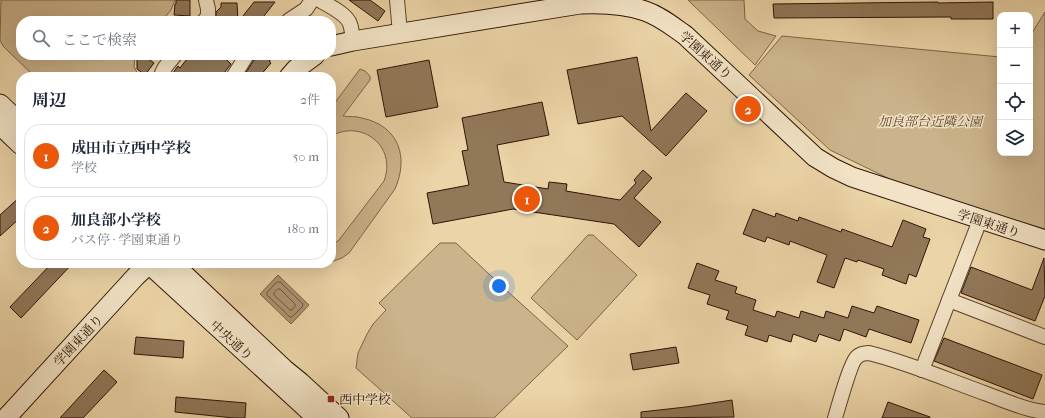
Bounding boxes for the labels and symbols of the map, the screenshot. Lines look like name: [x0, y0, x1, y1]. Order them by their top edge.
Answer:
street label: 学園東通り: [676, 28, 735, 83]
pin: 2: [735, 94, 761, 124]
park label: 加良部台近隣公園: [878, 114, 984, 129]
pin: 1: [514, 184, 540, 214]
street label: 学園東通り: [956, 206, 1022, 241]
your location: [489, 276, 509, 296]
street label: 学園東通り: [51, 311, 106, 369]
street label: 中央通り: [207, 317, 256, 363]
place label: 西中学校: [339, 392, 391, 407]
marker: 西中学校: [326, 394, 336, 404]

